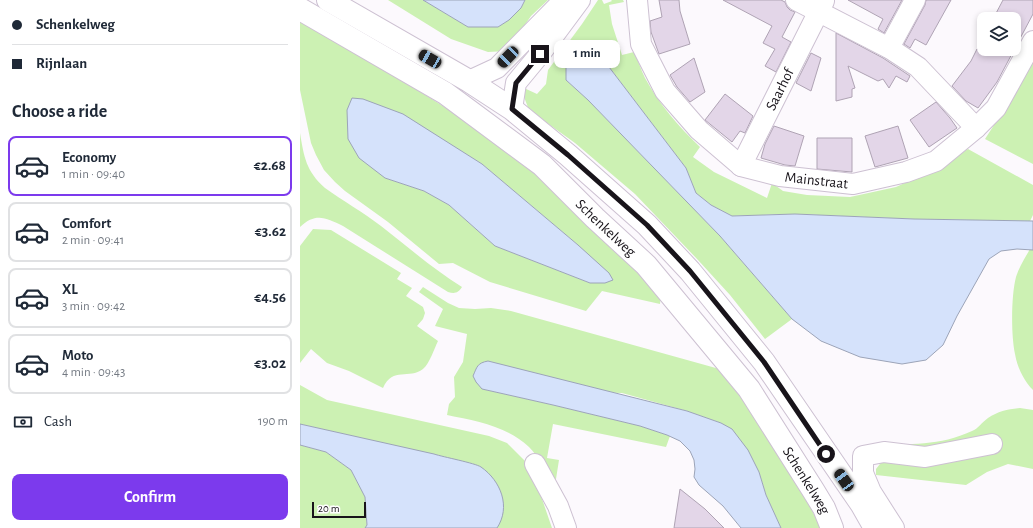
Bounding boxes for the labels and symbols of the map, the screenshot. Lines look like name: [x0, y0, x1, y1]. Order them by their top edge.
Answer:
callout: 1 min: [554, 40, 620, 68]
car: [495, 44, 521, 70]
route end: [531, 45, 549, 63]
car: [417, 48, 443, 70]
street label: Saarhof: [763, 64, 797, 113]
street label: Mainstraat: [784, 169, 849, 191]
street label: Schenkelweg: [573, 196, 639, 260]
street label: Schenkelweg: [780, 444, 833, 517]
route start: [817, 445, 835, 463]
car: [832, 467, 856, 493]
scale bar: [312, 500, 366, 519]

